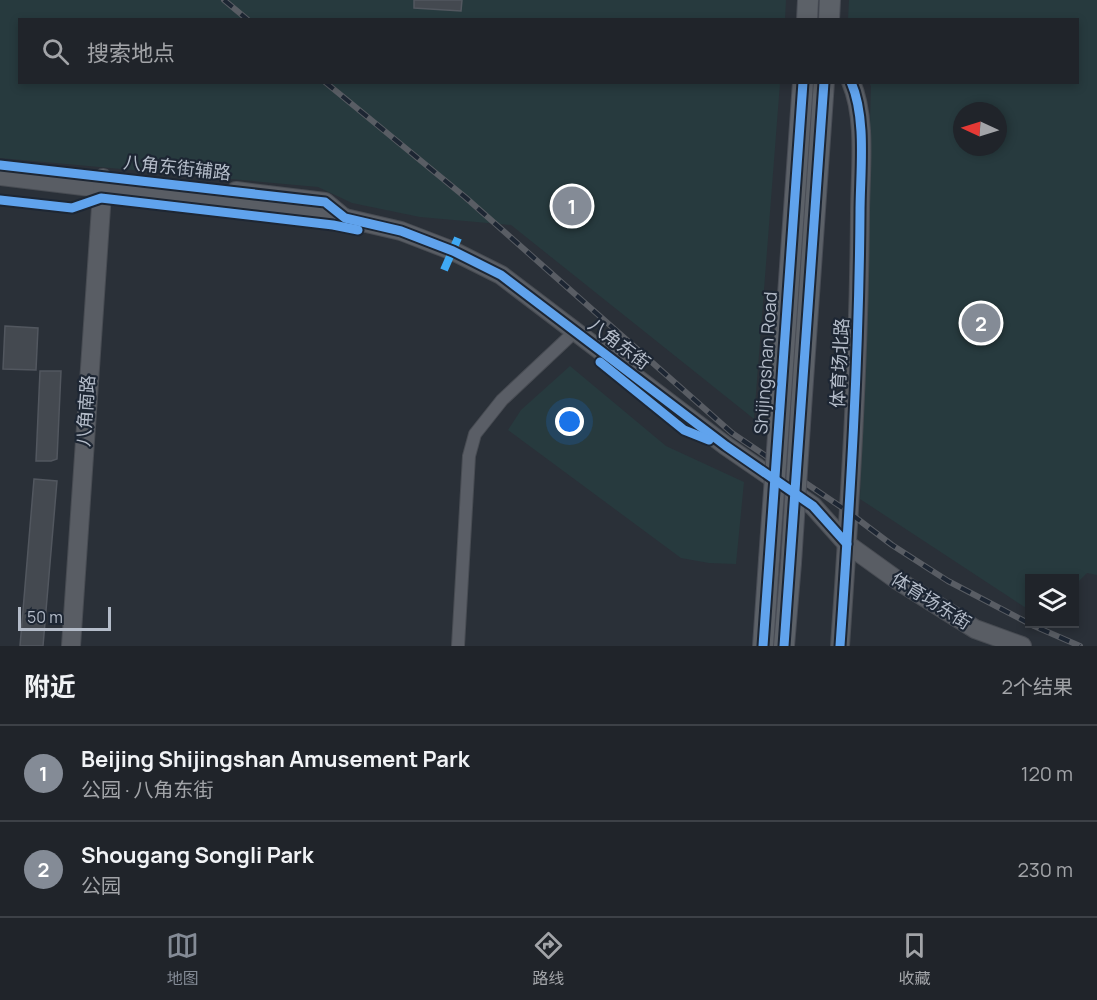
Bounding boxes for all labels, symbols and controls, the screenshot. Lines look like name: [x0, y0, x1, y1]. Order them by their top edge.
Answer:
search box: [18, 18, 1079, 84]
icon: search: [39, 35, 72, 68]
text: 搜索地点: [87, 38, 175, 68]
north arrow: [953, 102, 1007, 156]
street label: 八角东街辅路: [122, 149, 232, 185]
pin: 1: [552, 184, 592, 228]
street label: Shijingshan Road: [748, 291, 782, 435]
pin: 2: [962, 300, 1000, 346]
street label: 八角东街: [584, 312, 656, 374]
street label: 体育场北路: [825, 317, 853, 409]
street label: 八角南路: [71, 374, 99, 448]
your location: [555, 407, 584, 436]
street label: 体育场东街: [887, 566, 976, 634]
map controls: [1025, 574, 1079, 628]
button: layers: [1025, 574, 1079, 628]
scale bar: [18, 604, 111, 632]
text: 50 m: [27, 606, 63, 628]
text: 附近: [24, 668, 76, 704]
text: 2个结果: [1002, 673, 1073, 700]
text: Beijing Shijingshan Amusement Park: [81, 744, 470, 774]
text: 1: [39, 760, 48, 787]
text: 120 m: [1021, 760, 1073, 787]
text: 公园 · 八角东街: [81, 776, 214, 803]
text: Shougang Songli Park: [81, 840, 314, 870]
text: 2: [38, 856, 49, 883]
text: 230 m: [1017, 856, 1073, 883]
text: 公园: [81, 872, 121, 899]
tab: 地图: [166, 929, 199, 989]
tab: 路线: [532, 929, 565, 989]
tab: 收藏: [898, 929, 931, 989]

